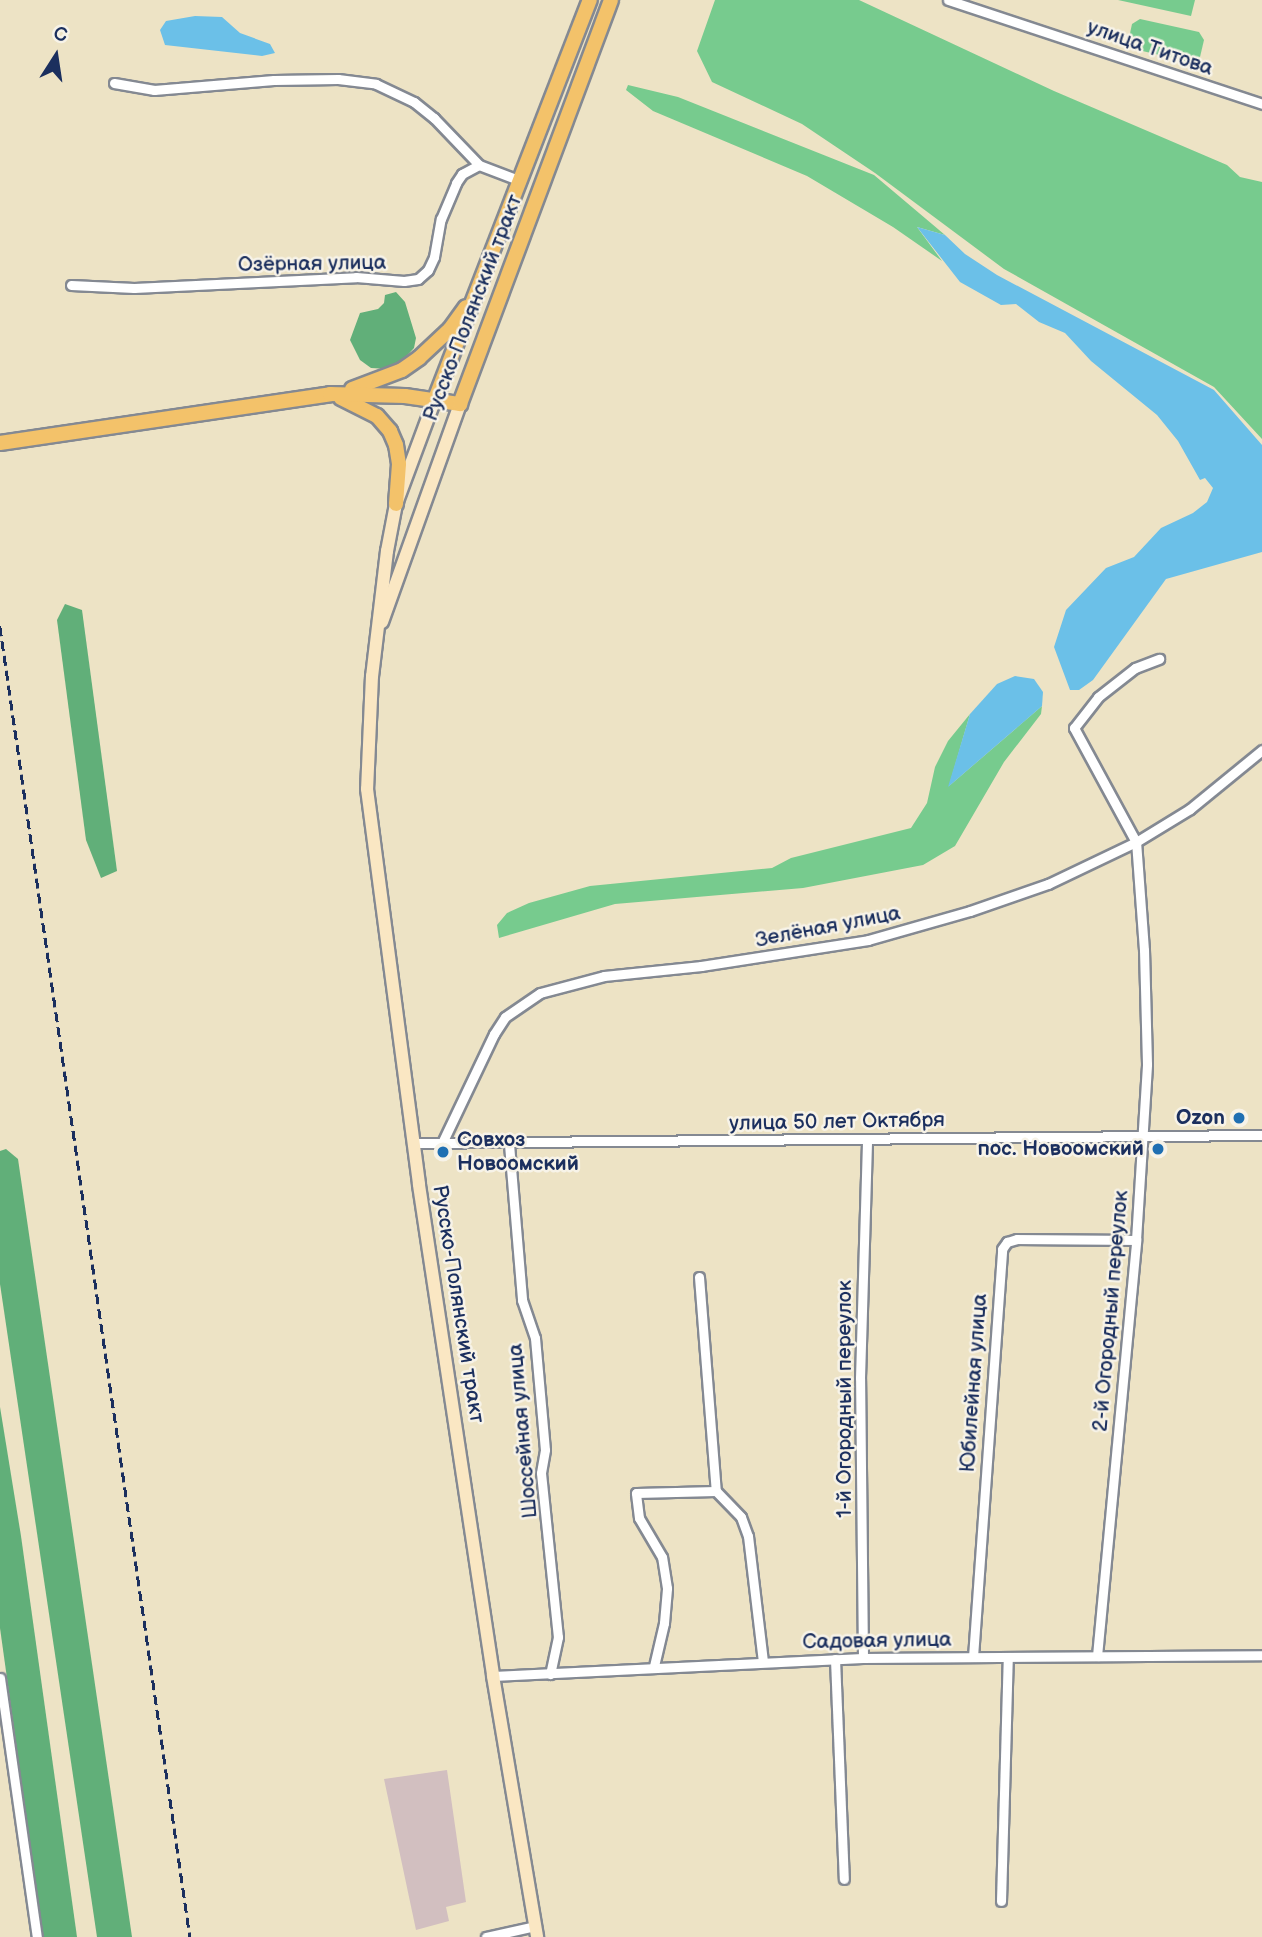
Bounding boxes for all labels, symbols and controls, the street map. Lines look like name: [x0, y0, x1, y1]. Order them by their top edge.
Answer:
street label: улица Титова: [1084, 15, 1216, 81]
north arrow: [21, 21, 91, 91]
text: С: [52, 22, 69, 48]
street label: Русско-Полянский тракт: [418, 191, 528, 425]
street label: Озёрная улица: [238, 250, 386, 278]
street label: Зелёная улица: [753, 901, 903, 953]
place label: Ozon: [1176, 1105, 1225, 1131]
street label: улица 50 лет Октября: [729, 1108, 945, 1136]
marker: Ozon: [1231, 1110, 1247, 1126]
place label: Совхоз Новоомский: [457, 1127, 579, 1177]
place label: пос. Новоомский: [977, 1136, 1144, 1162]
marker: пос. Новоомский: [1150, 1141, 1166, 1157]
marker: Совхоз Новоомский: [435, 1144, 451, 1160]
street label: Русско-Полянский тракт: [427, 1183, 489, 1425]
street label: 2-й Огородный переулок: [1088, 1189, 1134, 1433]
street label: 1-й Огородный переулок: [832, 1280, 858, 1518]
street label: Юбилейная улица: [955, 1293, 993, 1473]
street label: Шоссейная улица: [503, 1343, 543, 1519]
street label: Садовая улица: [802, 1627, 952, 1655]

